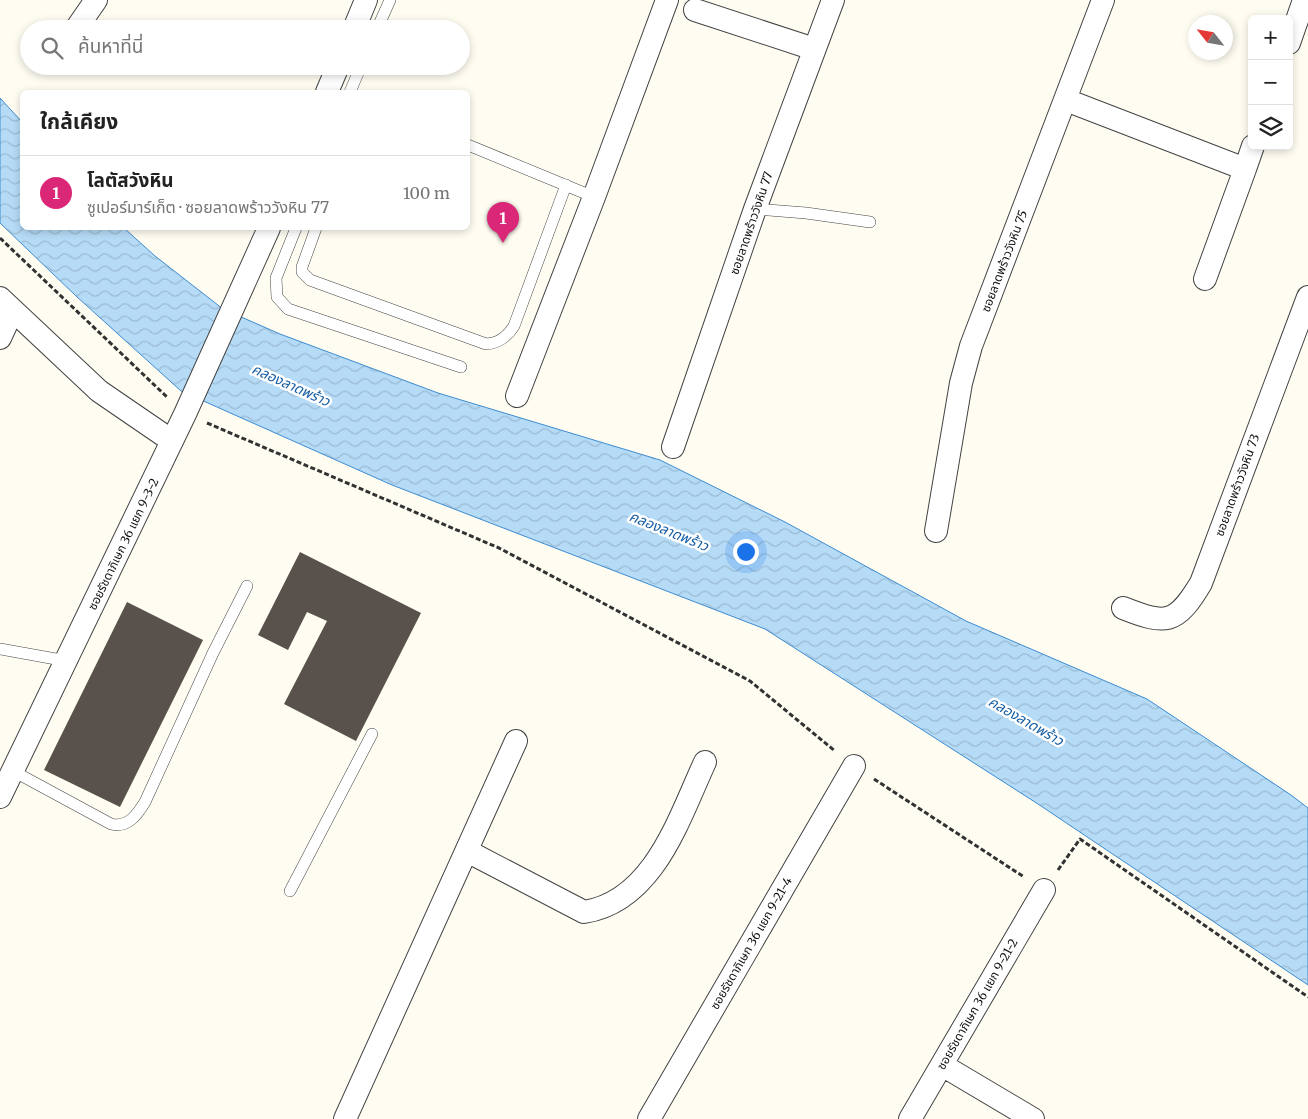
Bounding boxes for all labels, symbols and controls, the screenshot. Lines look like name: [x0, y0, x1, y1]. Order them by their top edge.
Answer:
north arrow: [1188, 15, 1233, 60]
map controls: [1248, 15, 1293, 150]
button: +: [1248, 15, 1293, 60]
search box: [20, 20, 470, 75]
icon: search: [38, 34, 66, 62]
text: ค้นหาที่นี่: [78, 34, 143, 58]
button: −: [1248, 60, 1293, 105]
button: layers: [1248, 105, 1293, 150]
text: ใกล้เคียง: [40, 108, 118, 135]
text: โลตัสวังหิน: [87, 168, 174, 192]
street label: ซอยลาดพร้าววังหิน 77: [726, 169, 776, 276]
text: 1: [52, 183, 60, 203]
text: 100 m: [403, 183, 450, 203]
text: ซูเปอร์มาร์เก็ต · ซอยลาดพร้าววังหิน 77: [87, 197, 329, 217]
pin: 1: [487, 202, 519, 243]
street label: ซอยลาดพร้าววังหิน 75: [978, 208, 1030, 314]
water label: คลองลาดพร้าว: [249, 360, 334, 411]
street label: ซอยลาดพร้าววังหิน 73: [1212, 432, 1263, 538]
street label: ซอยรัชดาภิเษก 36 แยก 9-3-2: [85, 476, 161, 612]
water label: คลองลาดพร้าว: [627, 507, 712, 555]
your location: [733, 539, 759, 565]
water label: คลองลาดพร้าว: [985, 692, 1068, 750]
street label: ซอยรัชดาภิเษก 36 แยก 9-21-4: [707, 874, 795, 1012]
street label: ซอยรัชดาภิเษก 36 แยก 9-21-2: [933, 936, 1021, 1072]

